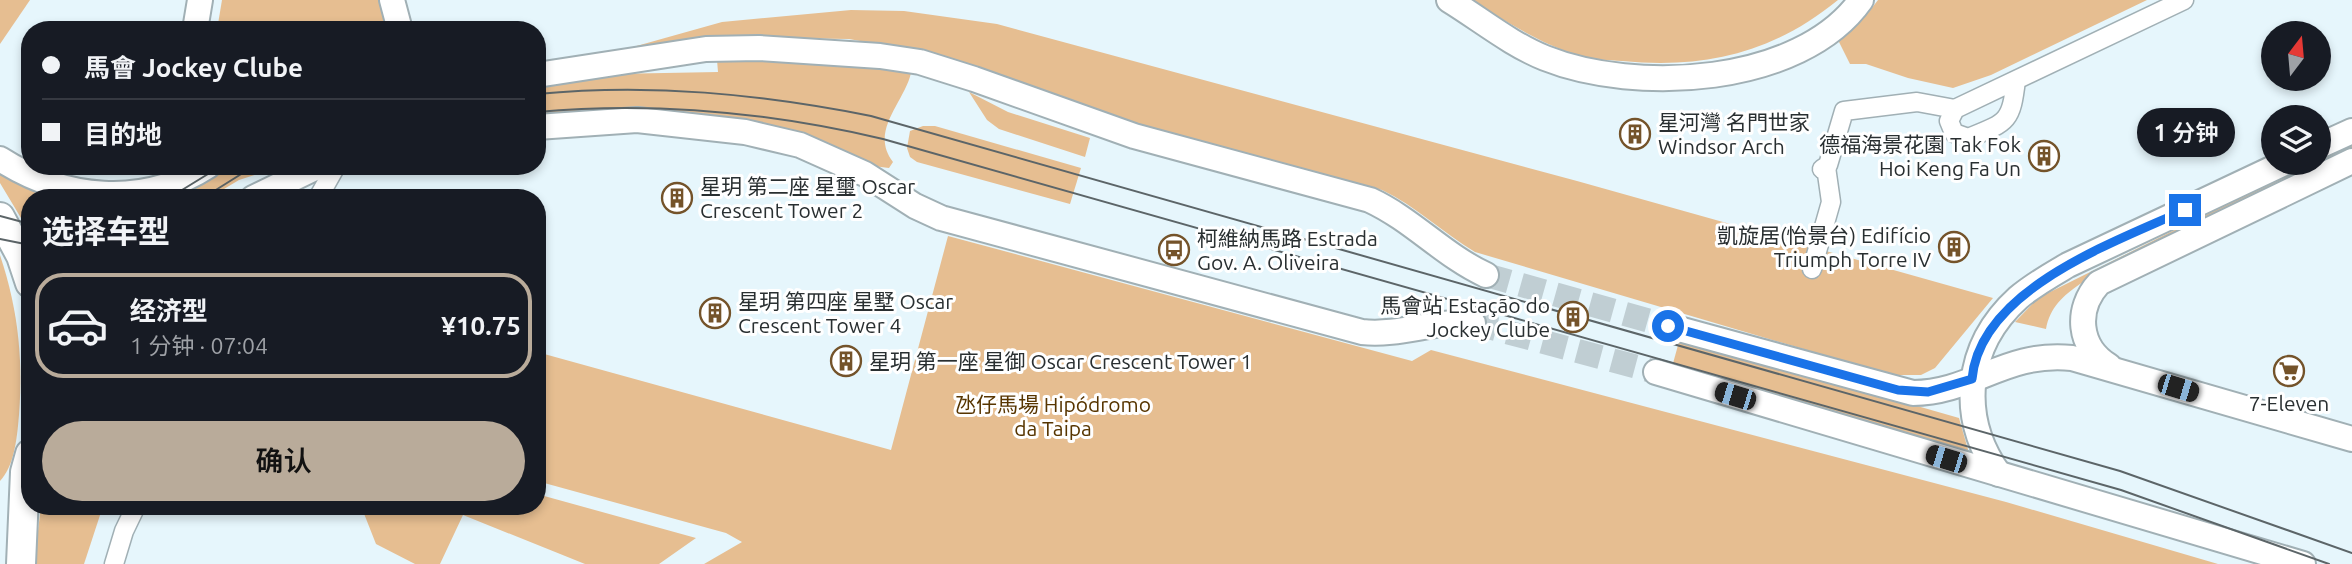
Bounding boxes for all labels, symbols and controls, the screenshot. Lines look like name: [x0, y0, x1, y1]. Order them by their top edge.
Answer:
north arrow: [2261, 21, 2331, 91]
map controls: [2261, 21, 2331, 175]
text: 馬會 Jockey Clube: [84, 53, 303, 82]
button: layers: [2261, 105, 2331, 175]
callout: 1 分钟: [2136, 108, 2234, 158]
place label: 星河灣 名門世家 Windsor Arch: [1658, 110, 1810, 158]
building icon: 星河灣 名門世家 Windsor Arch: [1618, 117, 1652, 151]
text: 目的地: [84, 120, 162, 149]
text: 1 分钟: [2154, 120, 2218, 145]
place label: 德福海景花園 Tak Fok Hoi Keng Fa Un: [1819, 132, 2021, 180]
building icon: 德福海景花園 Tak Fok Hoi Keng Fa Un: [2027, 139, 2061, 173]
place label: 星玥 第二座 星璽 Oscar Crescent Tower 2: [700, 174, 915, 222]
building icon: 星玥 第二座 星璽 Oscar Crescent Tower 2: [660, 181, 694, 215]
route end: [2169, 194, 2201, 226]
text: 选择车型: [42, 213, 170, 249]
place label: 凱旋居(怡景台) Edifício Triumph Torre IV: [1717, 223, 1932, 271]
place label: 柯維納馬路 Estrada Gov. A. Oliveira: [1197, 226, 1378, 274]
building icon: 凱旋居(怡景台) Edifício Triumph Torre IV: [1937, 230, 1971, 264]
bus stop icon: 柯維納馬路 Estrada Gov. A. Oliveira: [1157, 233, 1191, 267]
place label: 星玥 第四座 星墅 Oscar Crescent Tower 4: [738, 289, 953, 337]
place label: 馬會站 Estação do Jockey Clube: [1380, 293, 1550, 341]
icon: car: [46, 294, 109, 357]
text: 经济型: [130, 296, 208, 325]
building icon: 星玥 第四座 星墅 Oscar Crescent Tower 4: [698, 296, 732, 330]
building icon: 馬會站 Estação do Jockey Clube: [1556, 300, 1590, 334]
route start: [1652, 310, 1684, 342]
text: ¥10.75: [441, 311, 521, 340]
text: 1 分钟 · 07:04: [130, 333, 268, 358]
building icon: 星玥 第一座 星御 Oscar Crescent Tower 1: [829, 344, 863, 378]
place label: 星玥 第一座 星御 Oscar Crescent Tower 1: [869, 349, 1252, 373]
supermarket icon: 7-Eleven: [2272, 354, 2306, 388]
car: [2155, 372, 2202, 404]
car: [1712, 380, 1759, 412]
place label: 7-Eleven: [2249, 391, 2329, 415]
park label: 氹仔馬場 Hipódromo da Taipa: [955, 392, 1151, 440]
button: 确认: [42, 421, 525, 501]
car: [1923, 443, 1970, 475]

